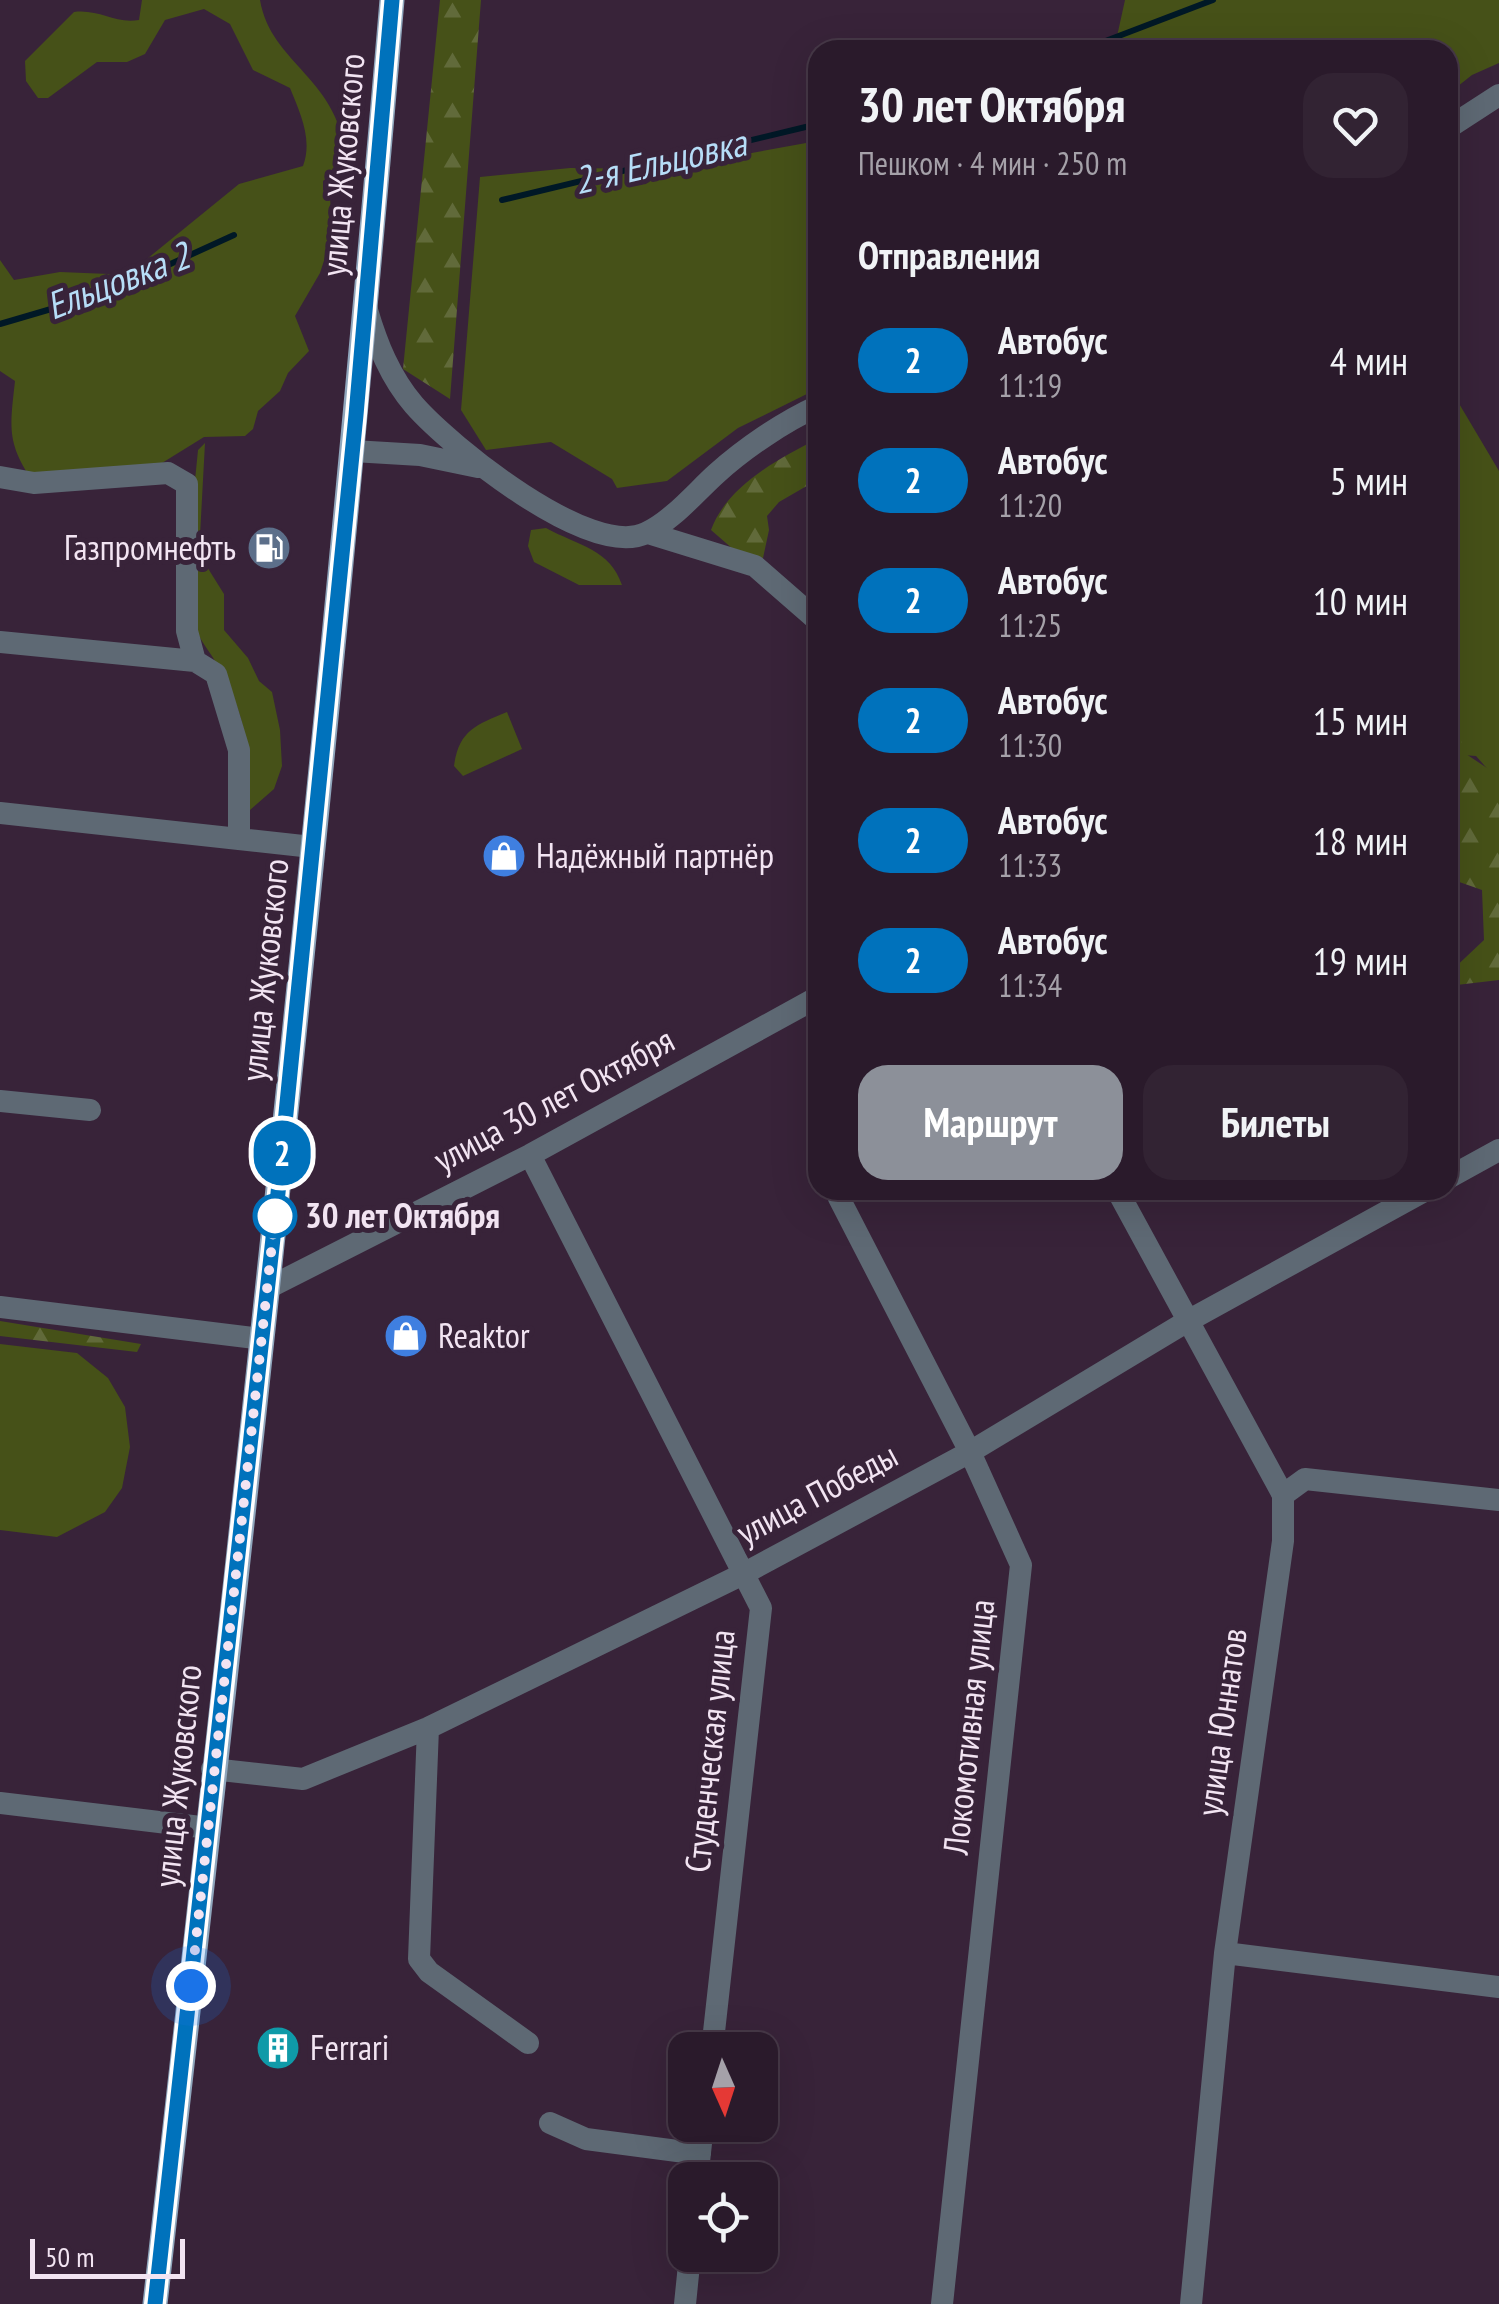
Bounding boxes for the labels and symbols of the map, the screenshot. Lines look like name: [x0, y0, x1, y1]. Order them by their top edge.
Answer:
street label: улица Жуковского: [309, 52, 375, 278]
water label: 2-я Ельцовка: [569, 117, 752, 204]
water label: Ельцовка 2: [39, 229, 199, 329]
place label: Газпромнефть: [64, 524, 236, 570]
fuel station icon: Газпромнефть: [246, 525, 292, 571]
place label: Надёжный партнёр: [536, 832, 774, 878]
shop icon: Надёжный партнёр: [481, 833, 527, 879]
street label: улица Жуковского: [229, 856, 299, 1083]
street label: улица 30 лет Октября: [425, 1016, 682, 1182]
line badge: 2: [250, 1120, 314, 1186]
place label: 30 лет Октября: [305, 1192, 500, 1238]
marker: 30 лет Октября: [254, 1195, 296, 1237]
place label: Reaktor: [438, 1312, 530, 1358]
shop icon: Reaktor: [383, 1313, 429, 1359]
street label: улица Победы: [728, 1432, 905, 1555]
street label: Локомотивная улица: [932, 1597, 1004, 1858]
street label: улица Юннатов: [1185, 1625, 1257, 1819]
street label: Студенческая улица: [673, 1627, 745, 1875]
street label: улица Жуковского: [142, 1662, 212, 1889]
your location: [166, 1961, 216, 2011]
place label: Ferrari: [310, 2024, 389, 2070]
building icon: Ferrari: [255, 2025, 301, 2071]
north arrow: [668, 2032, 778, 2142]
scale bar: [30, 2234, 185, 2278]

